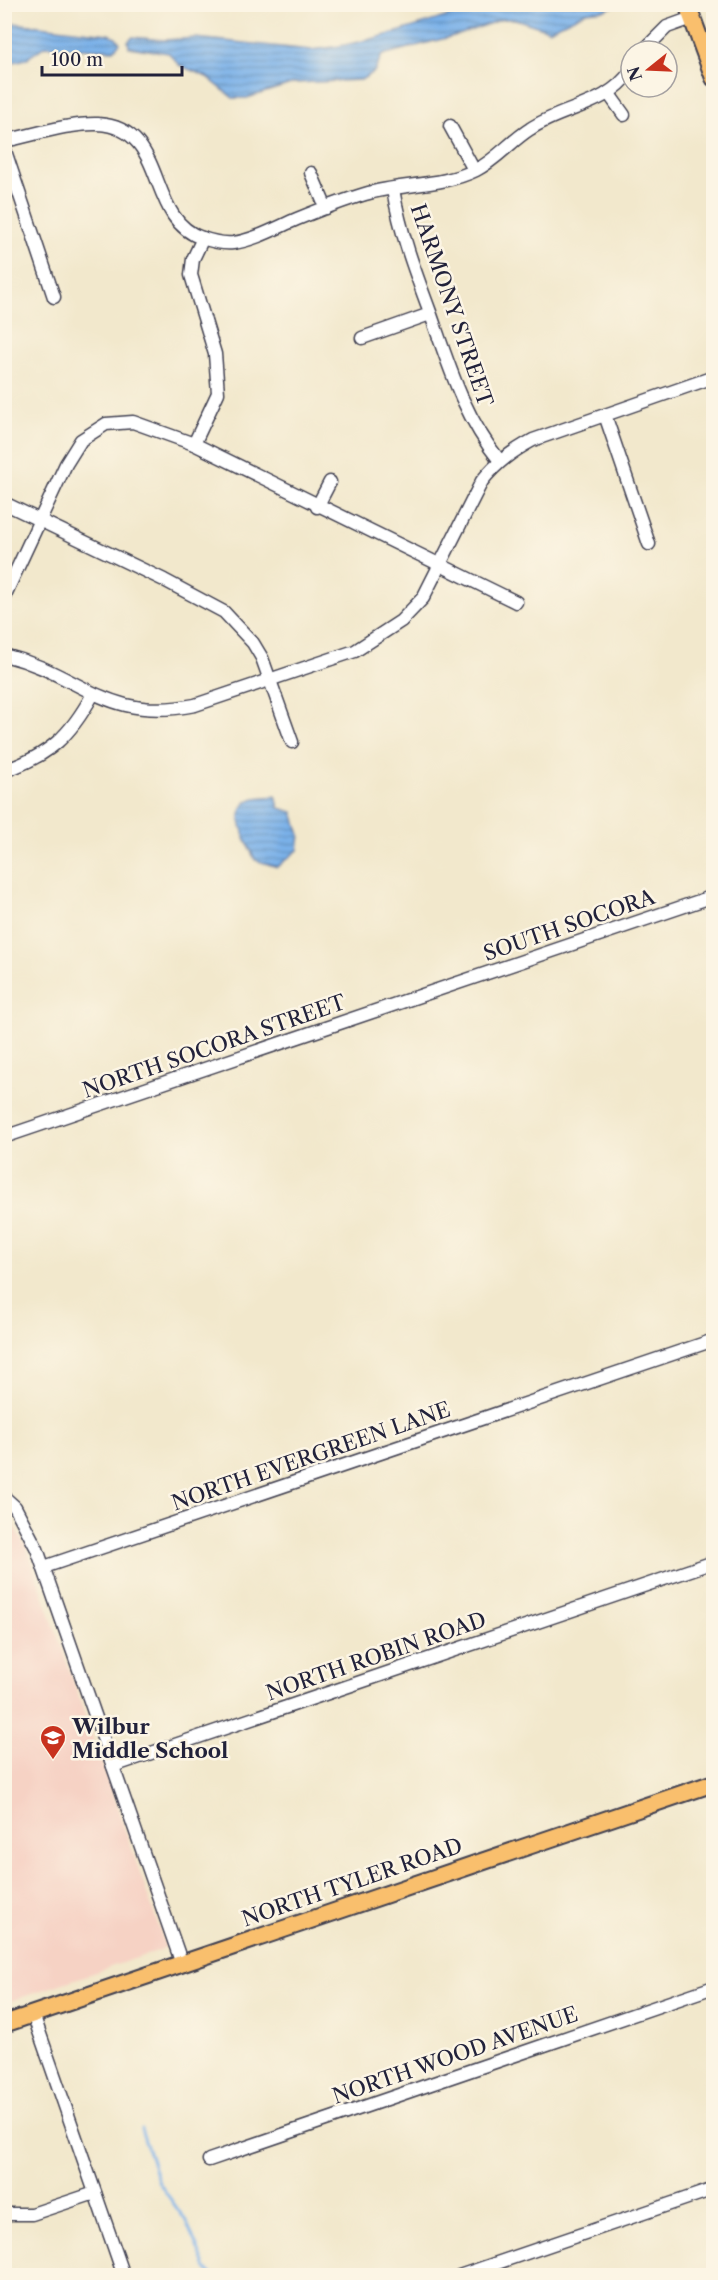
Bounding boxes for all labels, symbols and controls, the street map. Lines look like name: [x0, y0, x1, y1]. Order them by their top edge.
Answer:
scale bar: [42, 39, 182, 77]
north arrow: [619, 39, 679, 99]
text: 100 m: [51, 49, 103, 71]
text: N: [623, 64, 646, 83]
street label: HARMONY STREET: [406, 200, 498, 410]
street label: SOUTH SOCORA: [480, 884, 658, 966]
street label: NORTH SOCORA STREET: [79, 989, 349, 1103]
street label: NORTH EVERGREEN LANE: [168, 1396, 454, 1516]
street label: NORTH ROBIN ROAD: [263, 1607, 489, 1705]
place label: Wilbur Middle School: [71, 1714, 228, 1763]
school or university icon: Wilbur Middle School: [38, 1723, 68, 1761]
street label: NORTH TYLER ROAD: [238, 1832, 466, 1932]
street label: NORTH WOOD AVENUE: [329, 2001, 581, 2109]

